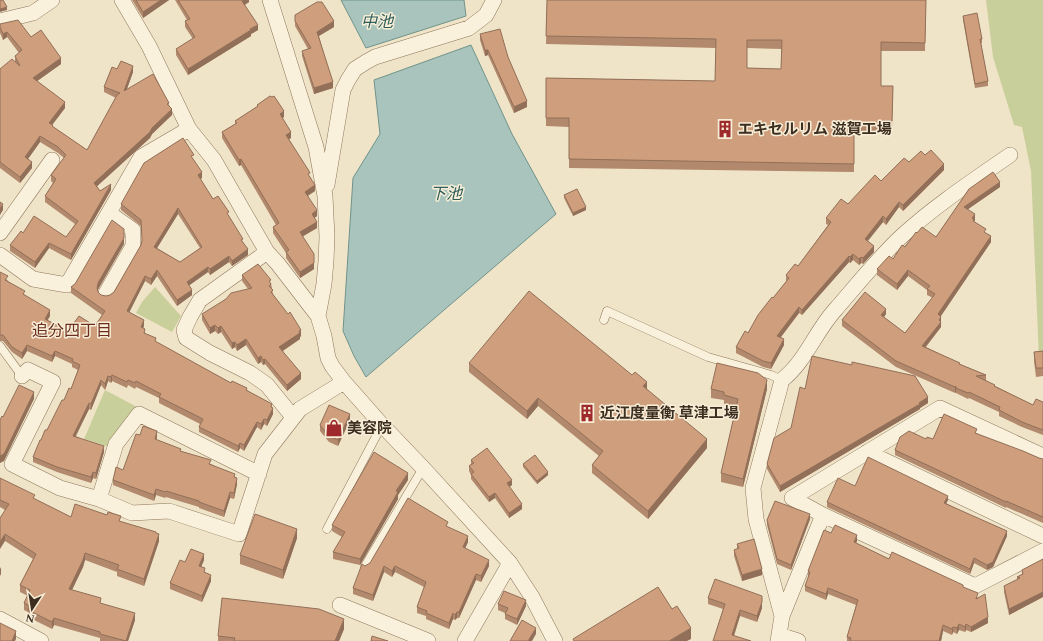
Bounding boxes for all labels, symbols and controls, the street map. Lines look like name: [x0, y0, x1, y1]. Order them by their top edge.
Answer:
water label: 中池: [361, 10, 395, 34]
place label: エキセルリム 滋賀工場: [738, 118, 892, 141]
building icon: エキセルリム 滋賀工場: [715, 119, 735, 139]
water label: 下池: [430, 182, 464, 206]
district label: 追分四丁目: [32, 319, 112, 343]
place label: 近江度量衡 草津工場: [600, 402, 739, 425]
building icon: 近江度量衡 草津工場: [577, 403, 597, 423]
place label: 美容院: [347, 417, 392, 440]
shop icon: 美容院: [324, 418, 344, 438]
north arrow: [12, 589, 52, 629]
text: N: [24, 609, 36, 628]

